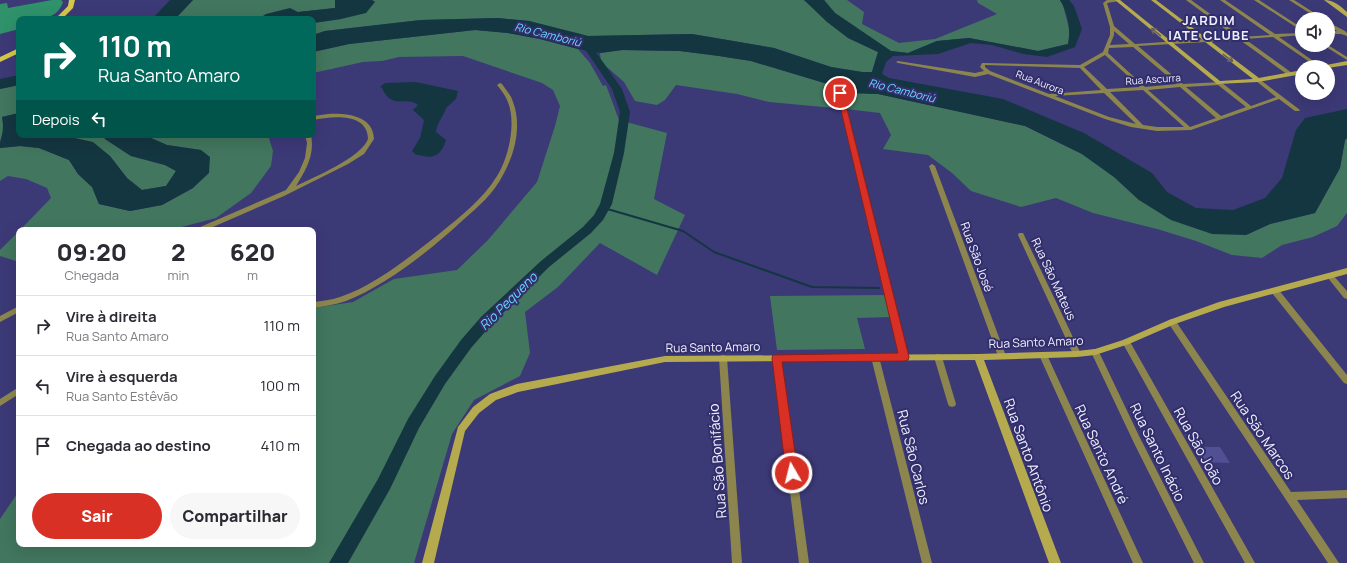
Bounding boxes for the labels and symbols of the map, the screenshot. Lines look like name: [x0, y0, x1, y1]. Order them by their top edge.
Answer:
district label: JARDIM IATE CLUBE: [1168, 11, 1250, 44]
water label: Rio Camboriú: [513, 19, 584, 50]
one-way arrow: [1151, 28, 1162, 36]
one-way arrow: [1223, 53, 1234, 62]
street label: Rua Aurora: [1014, 66, 1066, 98]
street label: Rua Ascurra: [1125, 70, 1181, 88]
water label: Rio Camboriú: [867, 75, 938, 106]
pin: [823, 76, 857, 110]
street label: Rua São José: [956, 220, 998, 294]
street label: Rua São Mateus: [1027, 235, 1081, 323]
water label: Rio Pequeno: [475, 267, 542, 334]
street label: Rua Santo Amaro: [988, 332, 1084, 352]
street label: Rua Santo Amaro: [665, 338, 761, 356]
street label: Rua São Marcos: [1226, 387, 1300, 483]
street label: Rua Santo Antônio: [1000, 396, 1058, 514]
street label: Rua Santo Inácio: [1126, 400, 1190, 504]
street label: Rua Santo André: [1071, 401, 1133, 507]
street label: Rua São Bonifácio: [704, 403, 730, 519]
street label: Rua São João: [1170, 404, 1228, 488]
street label: Rua São Carlos: [893, 408, 935, 506]
position arrow: [771, 452, 813, 494]

